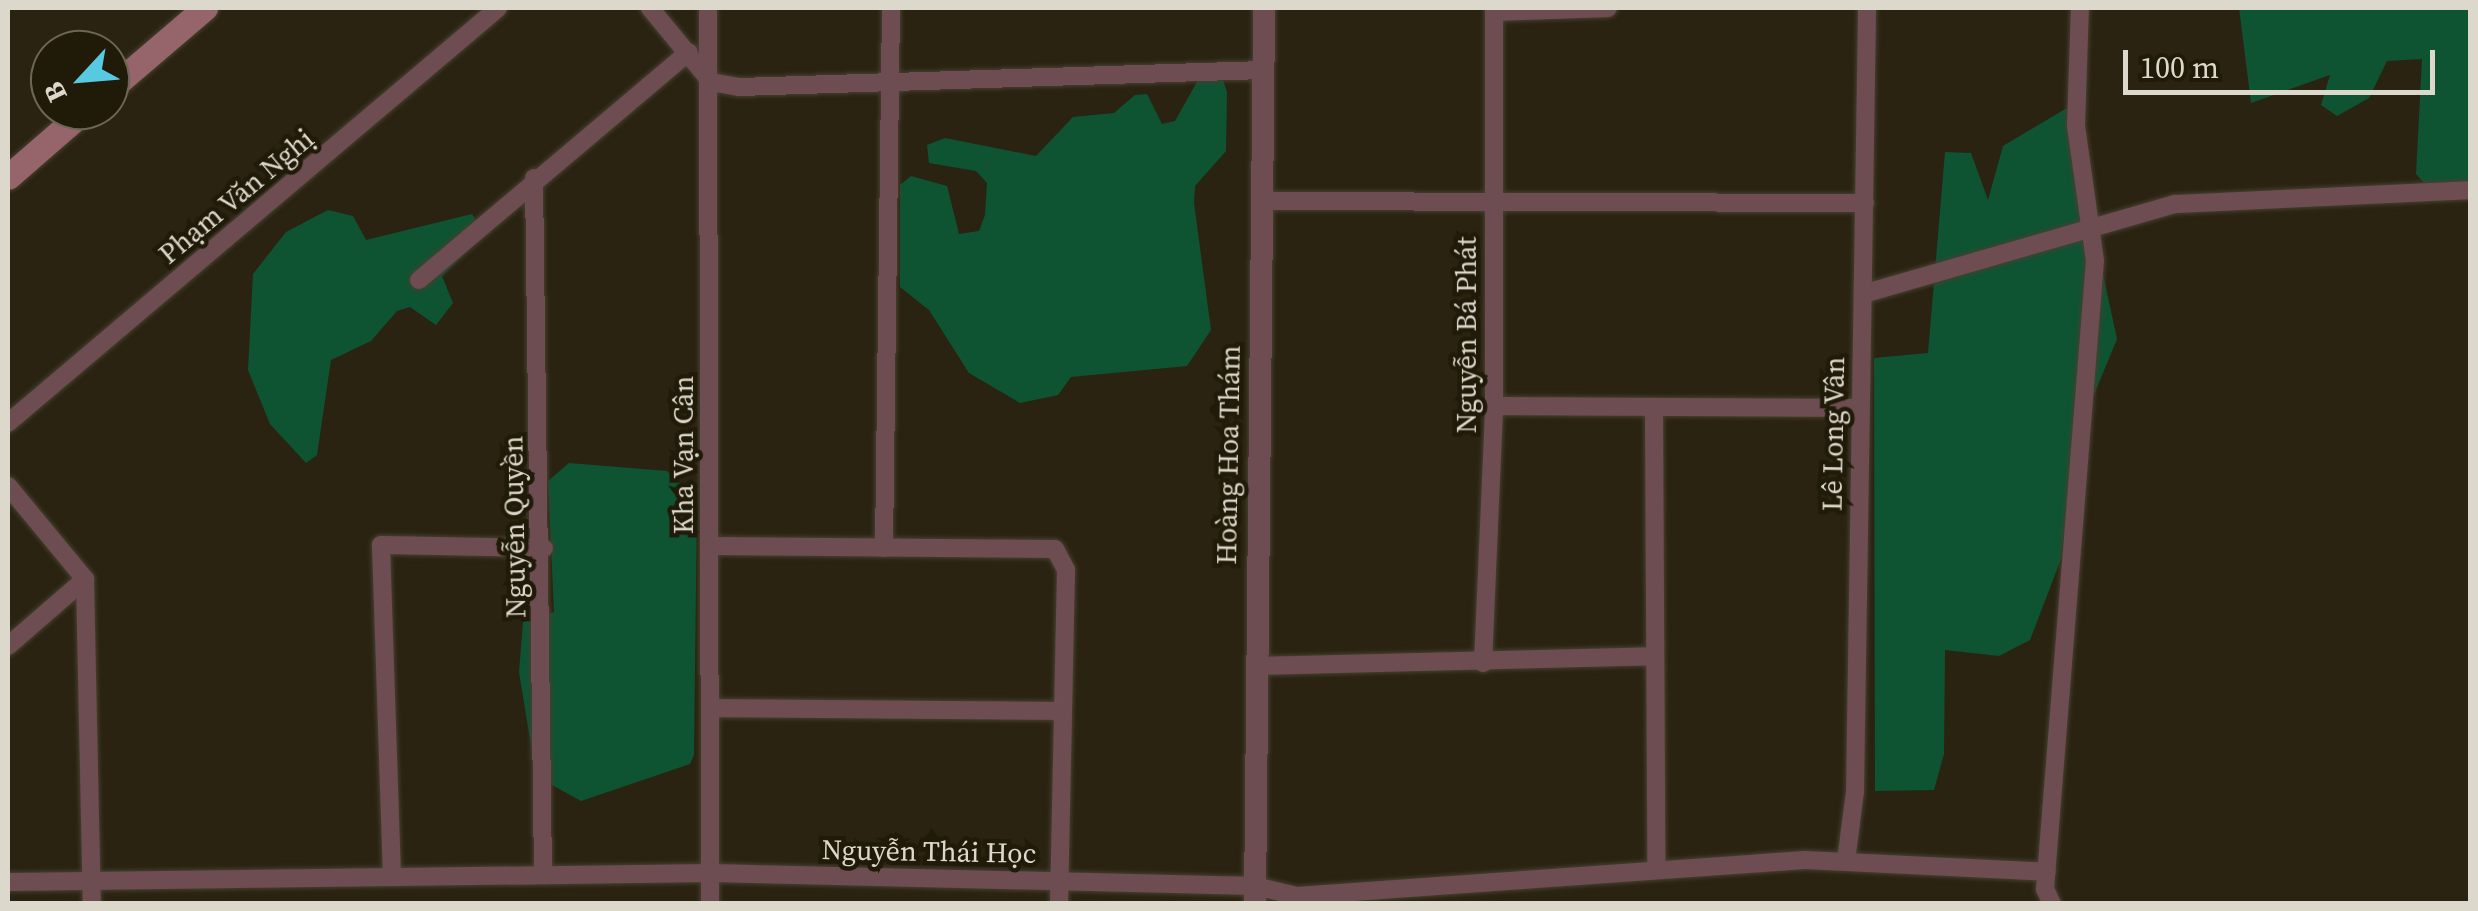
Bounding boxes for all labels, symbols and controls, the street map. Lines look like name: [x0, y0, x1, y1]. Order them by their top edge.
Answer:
north arrow: [30, 30, 130, 130]
scale bar: [2128, 30, 2440, 92]
text: 100 m: [2140, 47, 2219, 88]
text: B: [34, 76, 76, 109]
street label: Phạm Văn Nghị: [151, 121, 321, 271]
street label: Nguyễn Bá Phát: [1449, 237, 1483, 433]
street label: Hoàng Hoa Thám: [1209, 345, 1247, 565]
street label: Lê Long Vân: [1815, 356, 1851, 512]
street label: Kha Vạn Cân: [666, 375, 700, 535]
street label: Nguyễn Quyền: [496, 436, 532, 618]
street label: Nguyễn Thái Học: [821, 832, 1037, 870]

